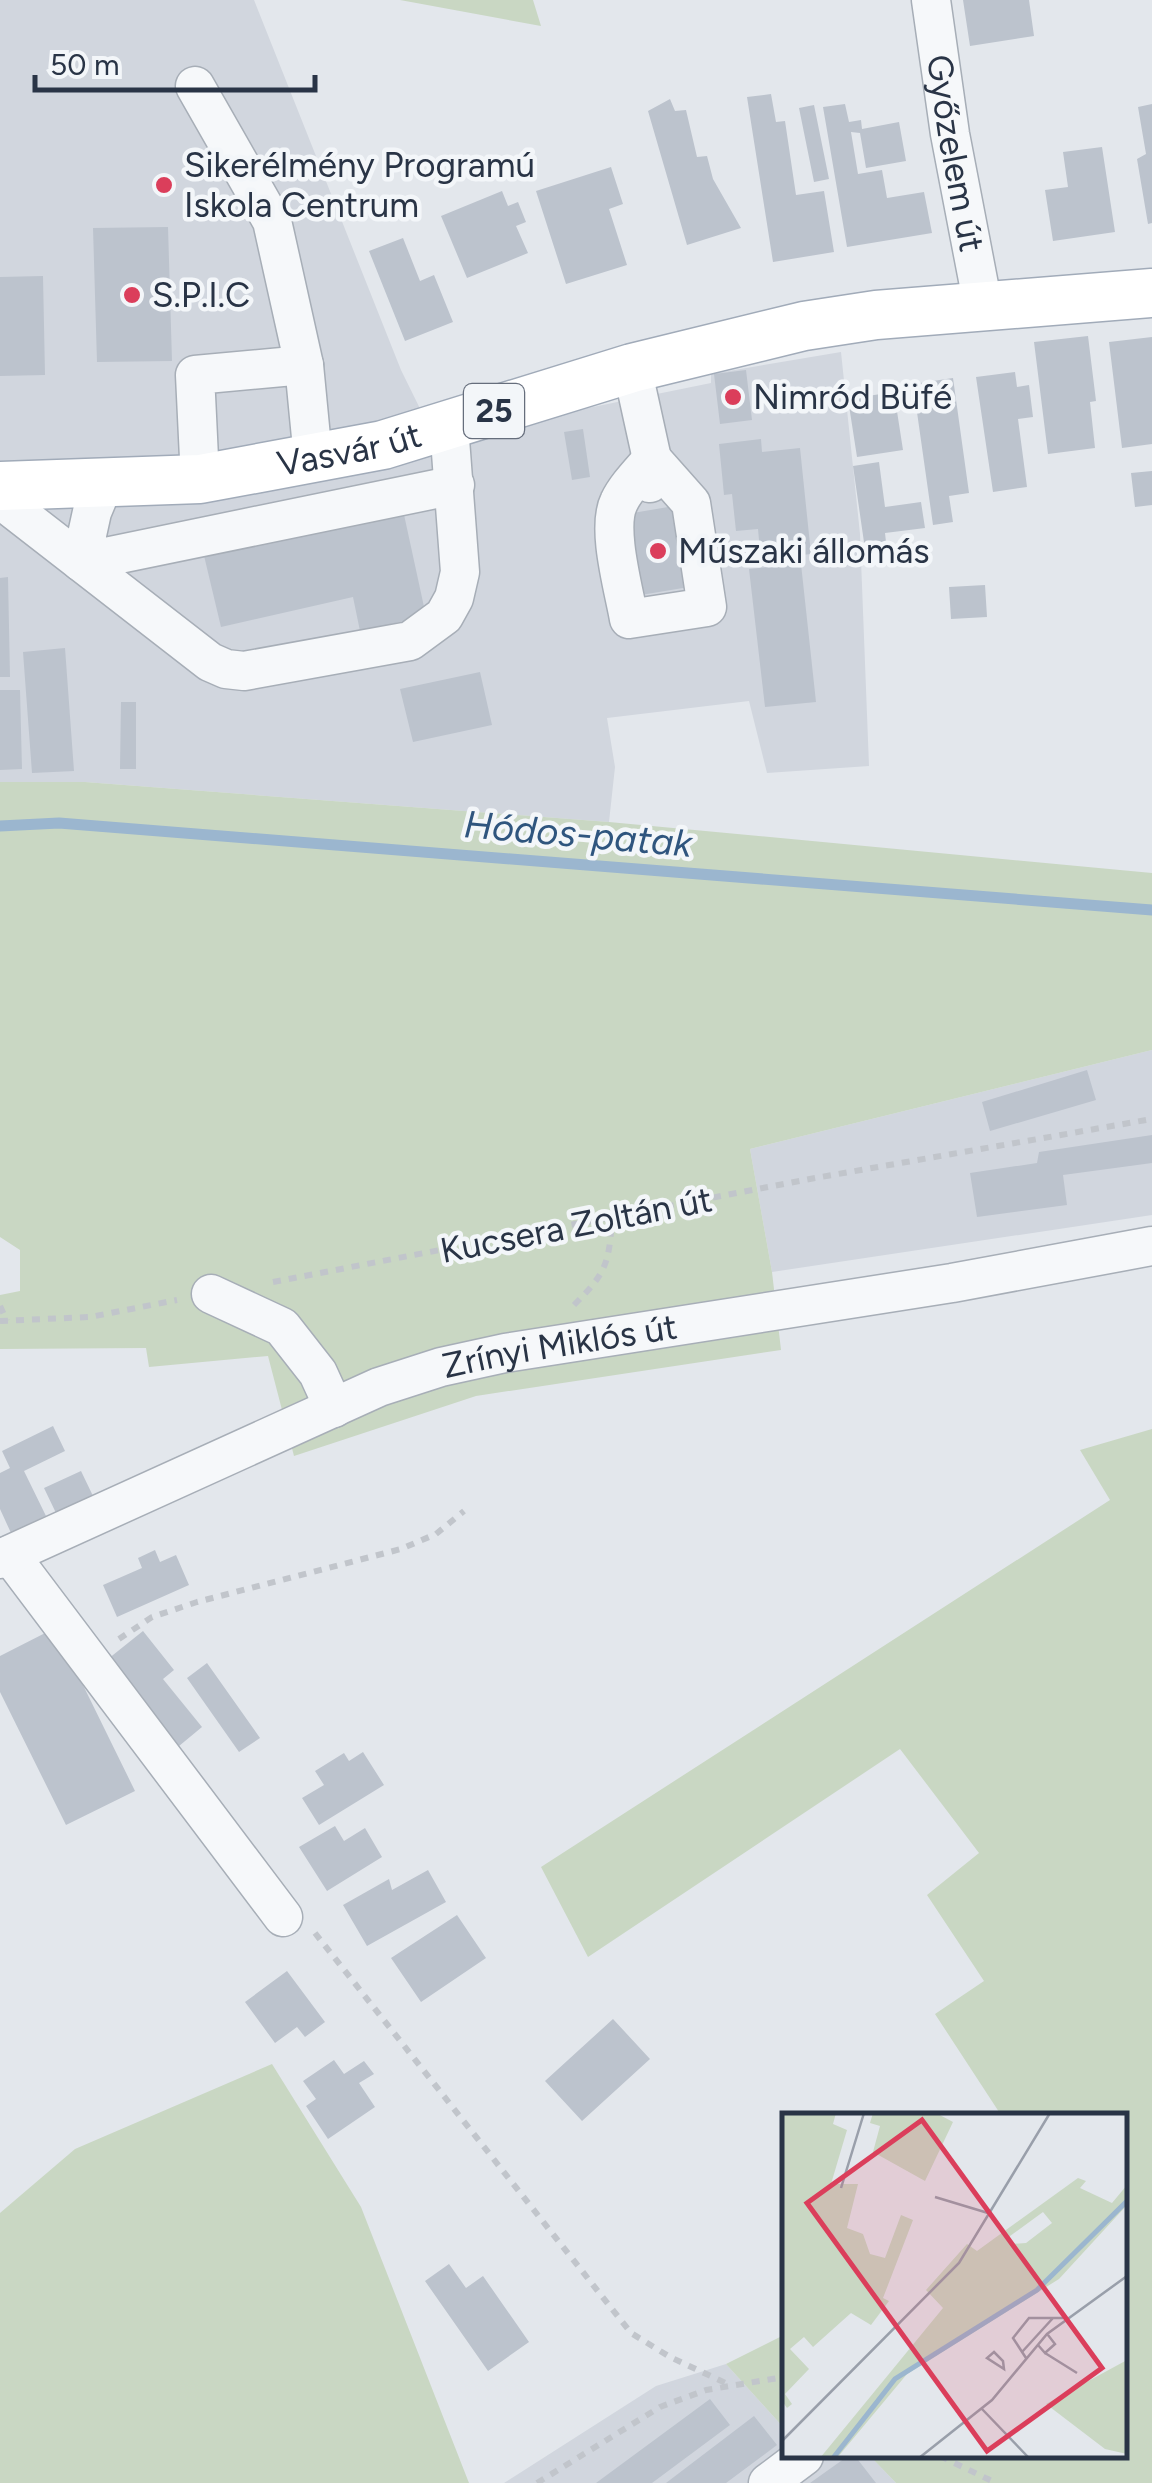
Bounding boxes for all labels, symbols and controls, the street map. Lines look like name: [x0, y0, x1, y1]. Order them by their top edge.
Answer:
scale bar: [35, 30, 315, 92]
text: 50 m: [50, 46, 119, 83]
street label: Győzelem út: [918, 52, 993, 255]
place label: Sikerélmény Programú Iskola Centrum: [184, 144, 535, 226]
marker: Sikerélmény Programú Iskola Centrum: [153, 174, 175, 196]
place label: S.P.I.C: [152, 274, 250, 316]
marker: S.P.I.C: [121, 284, 143, 306]
place label: Nimród Büfé: [753, 376, 952, 418]
road number: 25: [464, 384, 524, 438]
marker: Nimród Büfé: [722, 386, 744, 408]
street label: Vasvár út: [274, 414, 426, 485]
place label: Műszaki állomás: [678, 530, 930, 572]
marker: Műszaki állomás: [647, 540, 669, 562]
water label: Hódos-patak: [462, 801, 696, 867]
street label: Kucsera Zoltán út: [437, 1178, 715, 1272]
street label: Zrínyi Miklós út: [438, 1305, 680, 1387]
inset map: [782, 2113, 1127, 2458]

